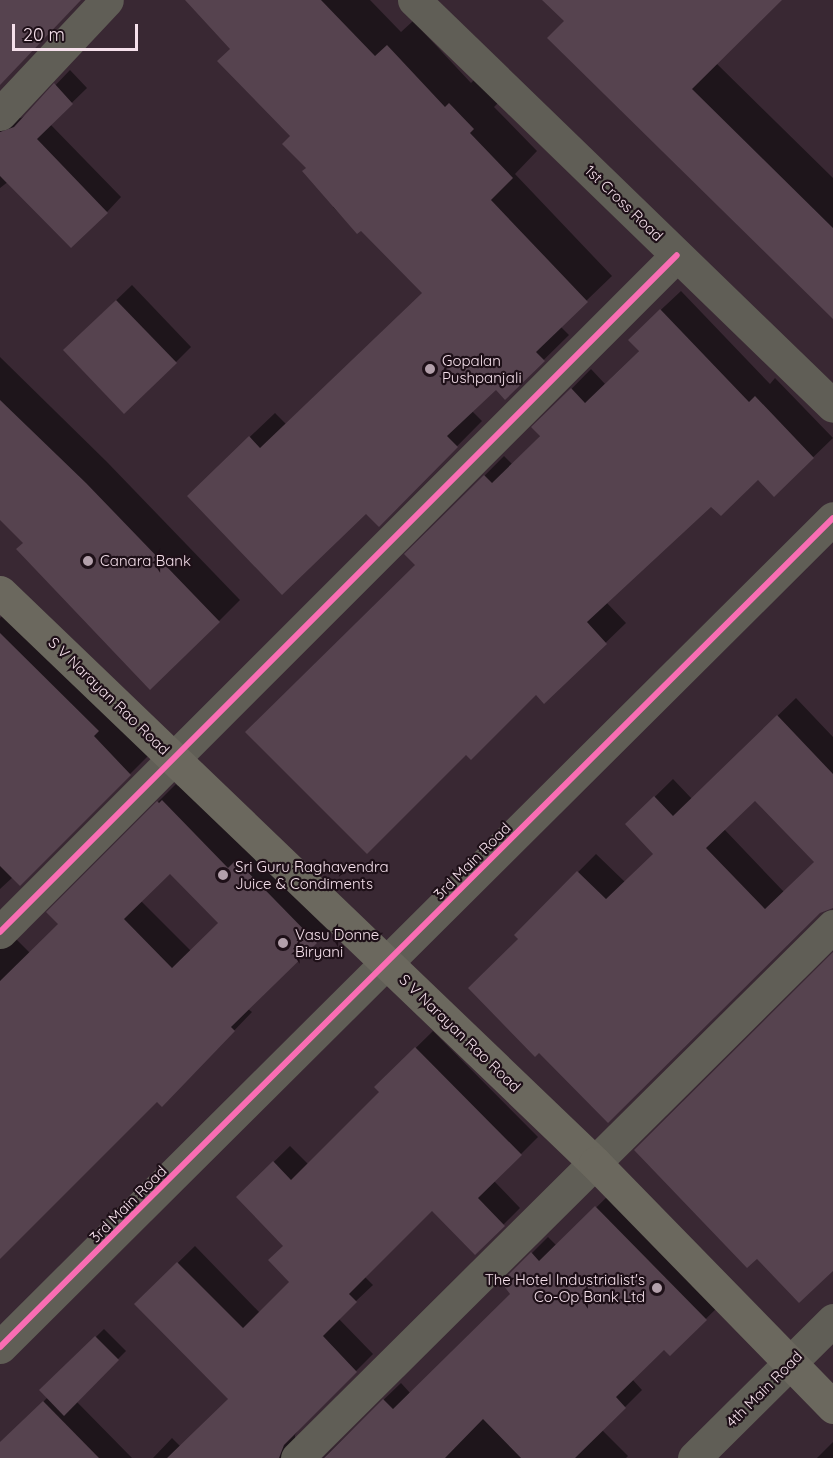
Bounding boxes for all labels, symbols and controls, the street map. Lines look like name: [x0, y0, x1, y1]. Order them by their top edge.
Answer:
scale bar: [15, 12, 141, 50]
text: 20 m: [23, 23, 65, 46]
street label: 1st Cross Road: [581, 161, 667, 245]
place label: Gopalan Pushpanjali: [442, 351, 522, 386]
marker: Gopalan Pushpanjali: [423, 362, 437, 376]
place label: Canara Bank: [100, 552, 191, 570]
marker: Canara Bank: [81, 554, 95, 568]
street label: S V Narayan Rao Road: [45, 634, 173, 758]
street label: 3rd Main Road: [430, 819, 514, 903]
place label: Sri Guru Raghavendra Juice & Condiments: [235, 857, 389, 892]
marker: Sri Guru Raghavendra Juice & Condiments: [216, 868, 230, 882]
place label: Vasu Donne Biryani: [295, 925, 379, 960]
marker: Vasu Donne Biryani: [276, 936, 290, 950]
street label: S V Narayan Rao Road: [396, 971, 524, 1095]
street label: 3rd Main Road: [86, 1162, 170, 1246]
place label: The Hotel Industrialist's Co-Op Bank Ltd: [485, 1270, 645, 1305]
marker: The Hotel Industrialist's Co-Op Bank Ltd: [650, 1281, 664, 1295]
street label: 4th Main Road: [722, 1347, 806, 1431]

